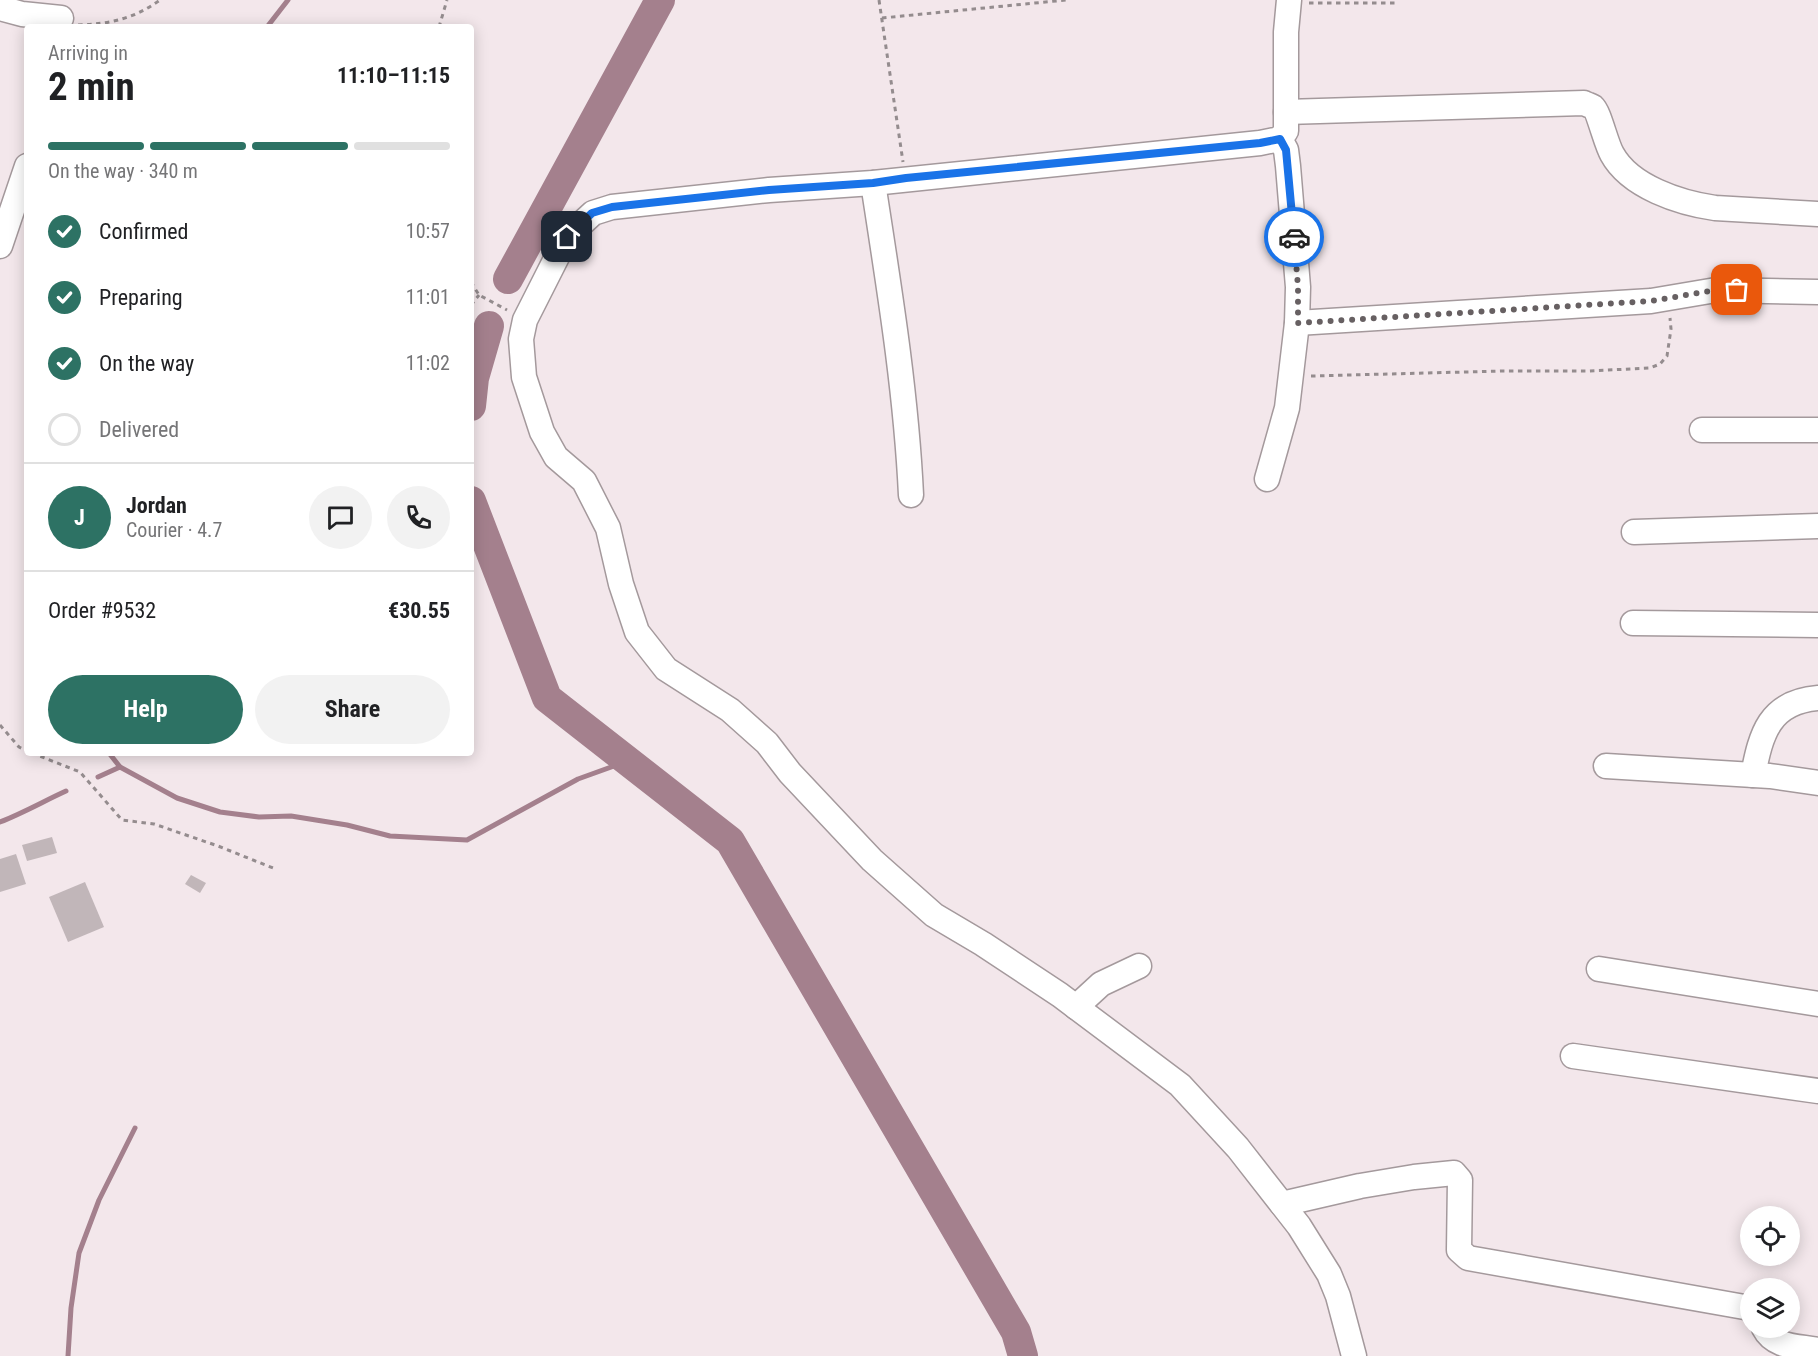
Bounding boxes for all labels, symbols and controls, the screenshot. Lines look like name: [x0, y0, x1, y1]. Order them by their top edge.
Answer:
text: Arriving in: [48, 41, 128, 65]
text: 11:10–11:15: [337, 63, 450, 88]
text: 2 min: [48, 64, 135, 110]
text: On the way · 340 m: [48, 159, 198, 183]
courier: [1264, 207, 1324, 267]
pin: [541, 211, 592, 262]
icon: check: [48, 215, 81, 248]
text: Confirmed: [99, 219, 188, 244]
text: 10:57: [406, 219, 450, 243]
icon: home: [550, 220, 583, 253]
icon: car: [1278, 221, 1311, 254]
pin: [1711, 264, 1762, 315]
icon: bag: [1720, 273, 1753, 306]
icon: check: [48, 281, 81, 314]
text: Preparing: [99, 285, 183, 310]
text: 11:01: [406, 285, 450, 309]
icon: check: [48, 347, 81, 380]
text: On the way: [99, 351, 194, 376]
text: 11:02: [406, 351, 450, 375]
text: Delivered: [99, 417, 179, 442]
button: chat: [309, 486, 372, 549]
button: phone: [387, 486, 450, 549]
text: Jordan: [126, 493, 187, 518]
text: J: [74, 505, 85, 530]
text: Courier · 4.7: [126, 518, 222, 542]
text: Order #9532: [48, 598, 156, 623]
text: €30.55: [388, 598, 450, 623]
button: Help: [48, 675, 243, 744]
button: Share: [255, 675, 450, 744]
map controls: [1740, 1206, 1800, 1338]
button: locate: [1740, 1206, 1800, 1266]
button: layers: [1740, 1278, 1800, 1338]

